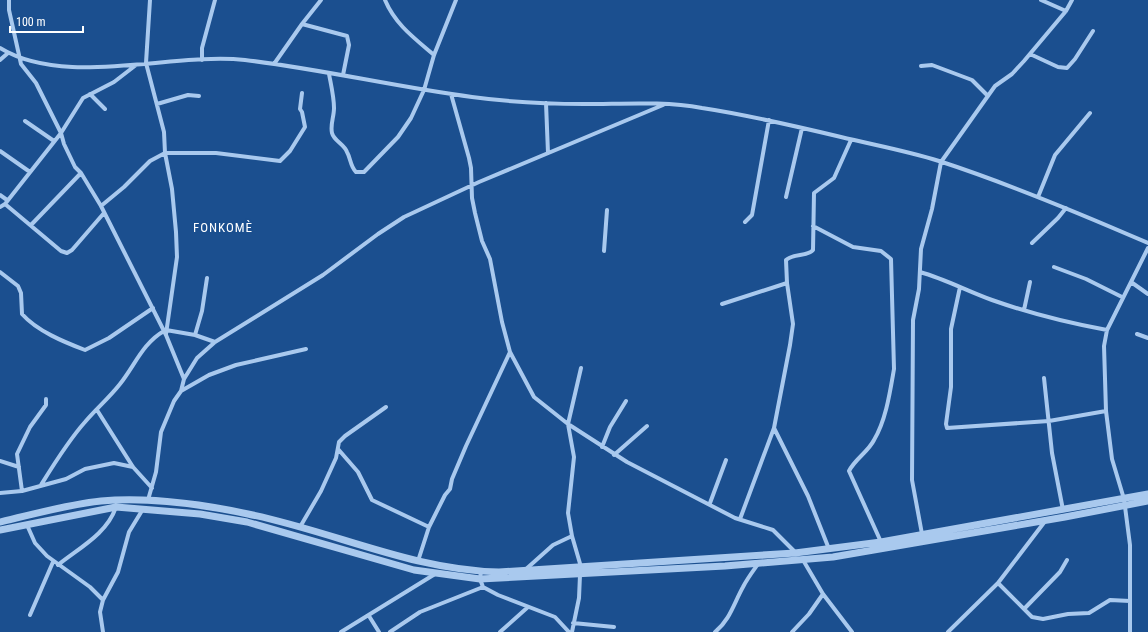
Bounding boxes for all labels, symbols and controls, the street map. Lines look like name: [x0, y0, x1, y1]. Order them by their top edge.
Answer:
scale bar: [10, 8, 83, 34]
text: 100 m: [16, 15, 46, 29]
district label: FONKOMÈ: [193, 220, 253, 235]

